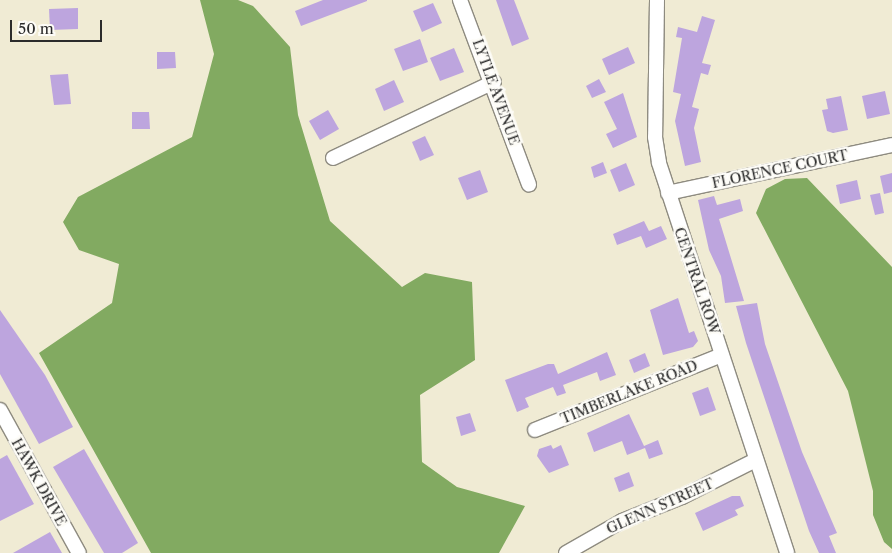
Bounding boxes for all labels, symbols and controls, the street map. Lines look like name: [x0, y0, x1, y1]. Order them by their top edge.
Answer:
scale bar: [12, 10, 105, 42]
text: 50 m: [18, 19, 54, 38]
street label: LYTLE AVENUE: [469, 37, 523, 147]
street label: FLORENCE COURT: [710, 146, 850, 192]
street label: CENTRAL ROW: [671, 225, 723, 337]
street label: TIMBERLAKE ROAD: [558, 357, 700, 427]
street label: HAWK DRIVE: [8, 435, 70, 529]
street label: GLENN STREET: [604, 475, 716, 537]

